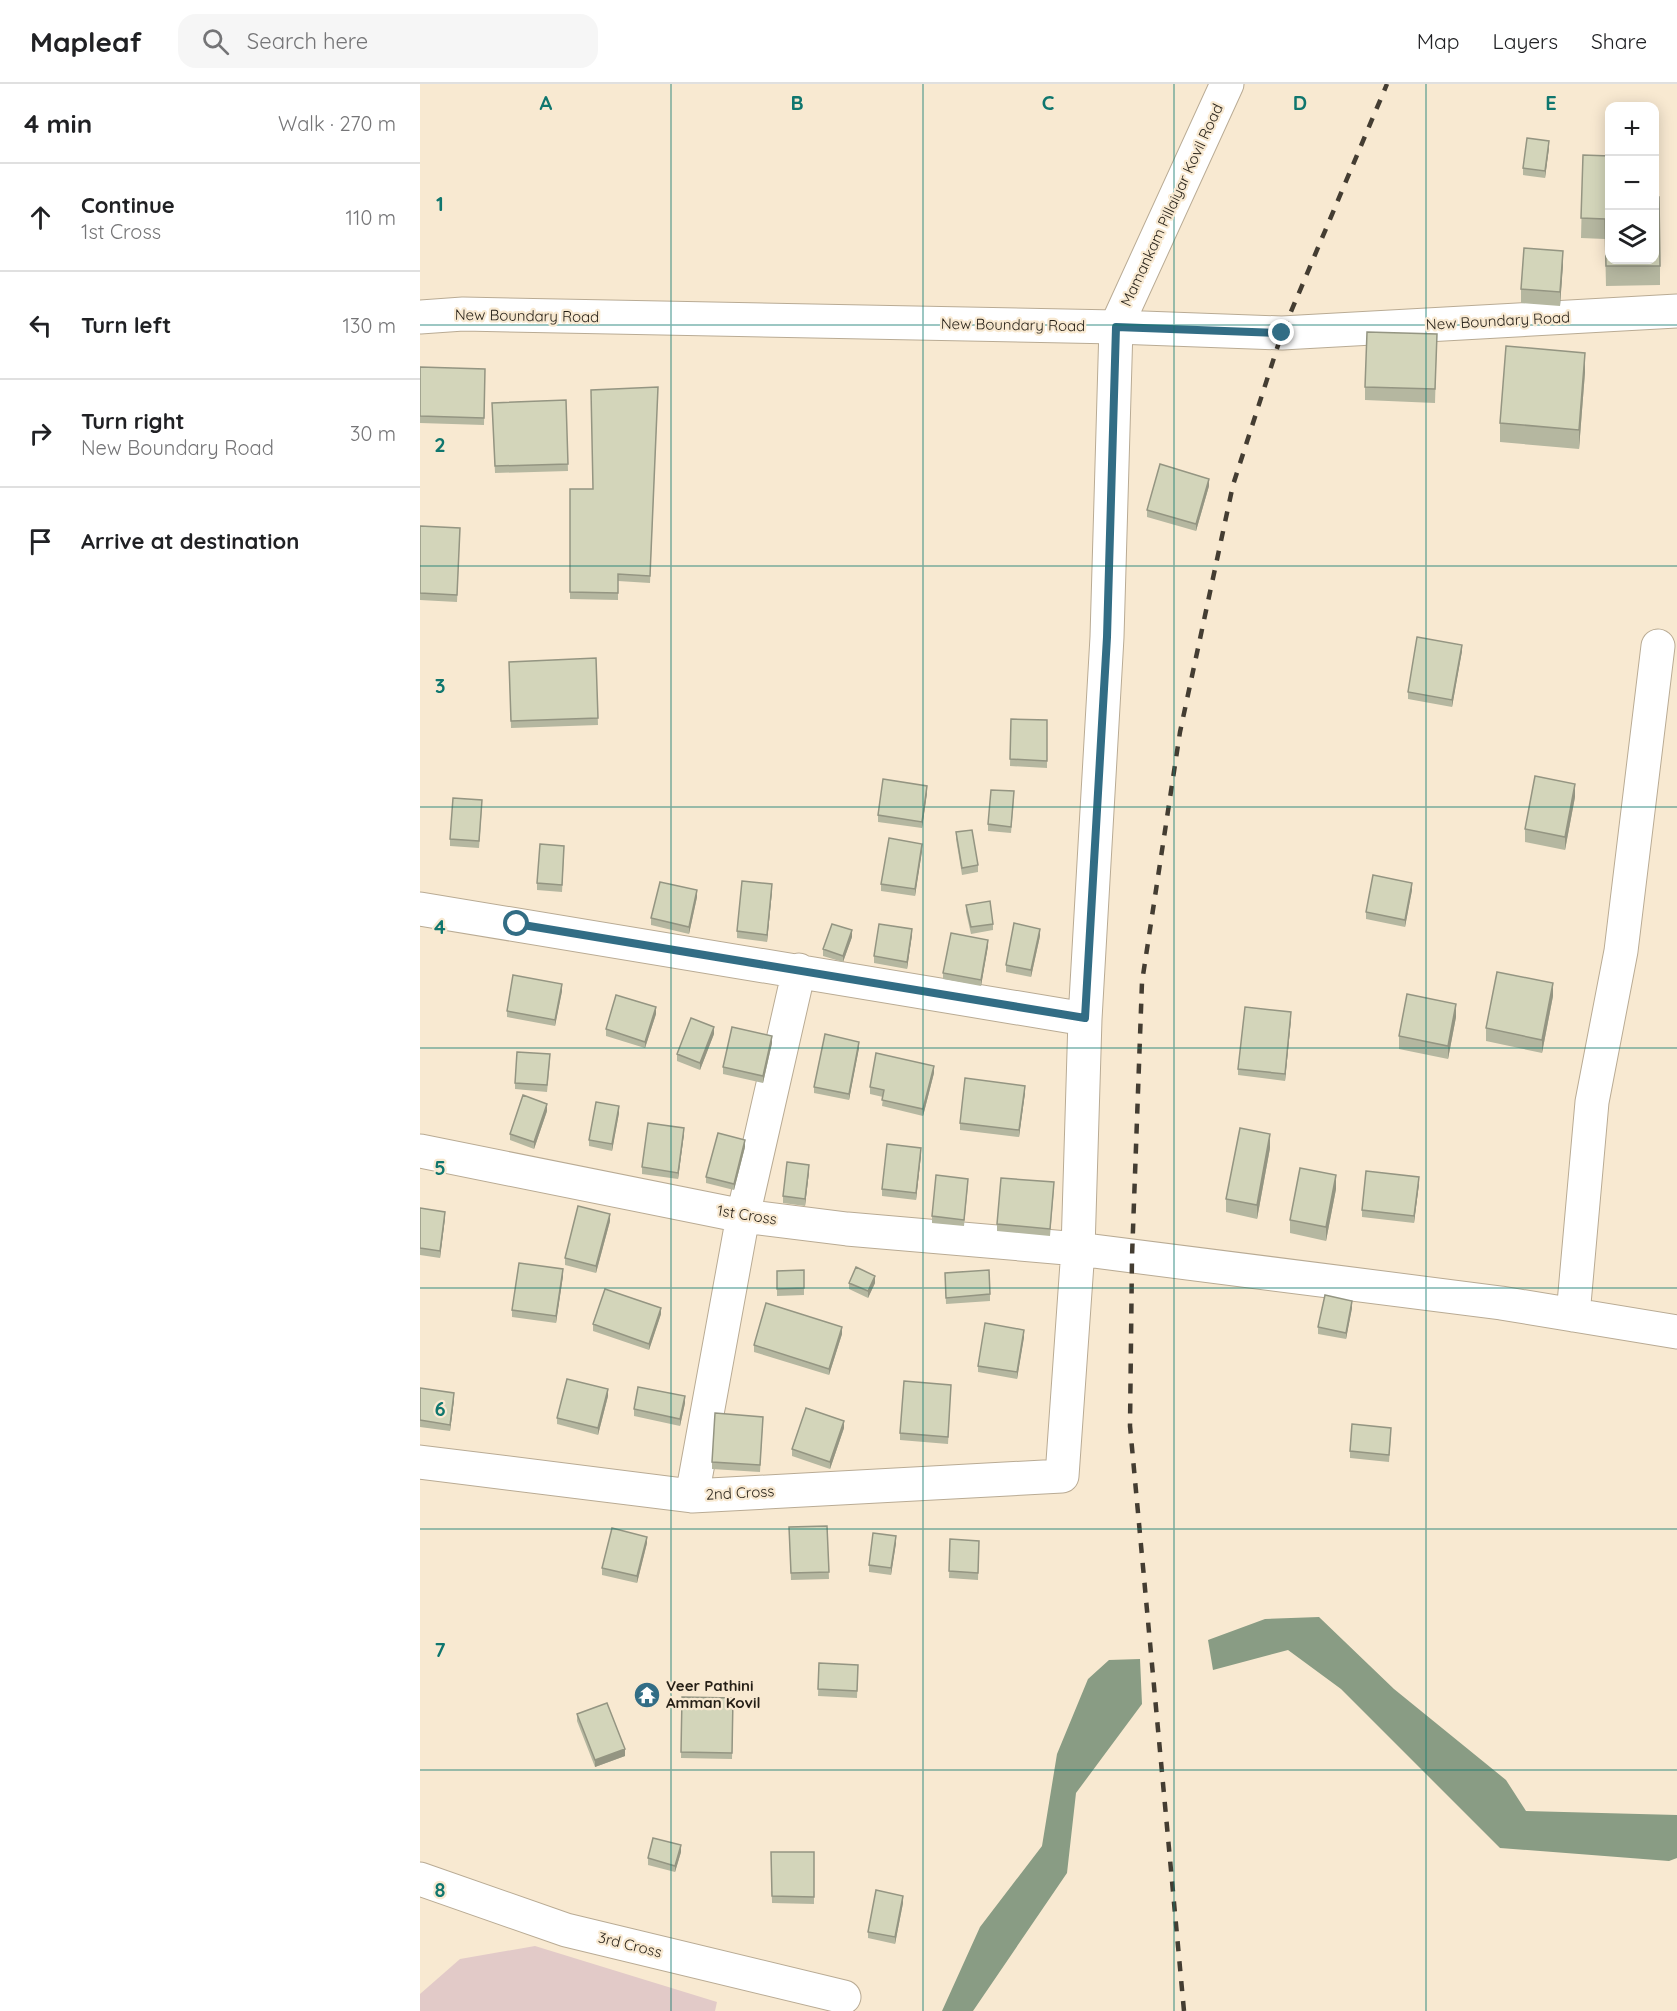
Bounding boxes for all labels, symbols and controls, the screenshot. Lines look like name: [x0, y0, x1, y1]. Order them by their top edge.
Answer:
search box: [178, 14, 598, 68]
text: Mapleaf: [30, 24, 142, 59]
icon: search: [199, 25, 232, 58]
text: Search here: [247, 27, 368, 55]
text: Map: [1417, 28, 1460, 54]
text: Layers: [1493, 28, 1558, 54]
text: Share: [1591, 28, 1647, 54]
text: A: [540, 90, 553, 115]
text: B: [790, 90, 804, 115]
text: C: [1042, 90, 1055, 115]
text: D: [1293, 90, 1307, 115]
text: E: [1545, 90, 1557, 115]
street label: Mamankam Pillaiyar Kovil Road: [1116, 100, 1227, 309]
map controls: [1605, 102, 1659, 264]
button: +: [1605, 102, 1659, 156]
text: 4 min: [24, 107, 92, 140]
text: Walk · 270 m: [278, 111, 396, 136]
button: −: [1605, 156, 1659, 210]
text: Continue: [81, 191, 175, 219]
text: 1: [436, 191, 444, 216]
icon: ahead: [24, 201, 57, 234]
text: 110 m: [346, 205, 396, 230]
button: layers: [1605, 210, 1659, 264]
text: 1st Cross: [81, 219, 161, 244]
street label: New Boundary Road: [455, 305, 599, 326]
street label: New Boundary Road: [1425, 307, 1571, 334]
icon: left: [24, 309, 57, 342]
text: Turn left: [81, 311, 171, 339]
text: 130 m: [343, 313, 396, 338]
street label: New Boundary Road: [941, 314, 1085, 335]
route end: [1268, 319, 1294, 345]
text: Turn right: [81, 407, 185, 435]
icon: right: [24, 417, 57, 450]
text: 30 m: [350, 421, 396, 446]
text: 2: [434, 432, 446, 457]
text: New Boundary Road: [81, 435, 274, 460]
icon: arrive: [24, 525, 57, 558]
text: Arrive at destination: [81, 527, 299, 555]
text: 3: [435, 673, 445, 698]
route start: [503, 910, 529, 936]
text: 4: [434, 914, 446, 939]
text: 5: [434, 1155, 446, 1180]
street label: 1st Cross: [716, 1200, 778, 1229]
text: 6: [434, 1396, 446, 1421]
street label: 2nd Cross: [705, 1481, 775, 1504]
text: 7: [435, 1637, 446, 1662]
place label: Veer Pathini Amman Kovil: [666, 1676, 761, 1712]
temple icon: Veer Pathini Amman Kovil: [632, 1680, 662, 1710]
text: 8: [435, 1877, 446, 1902]
street label: 3rd Cross: [596, 1927, 664, 1962]

